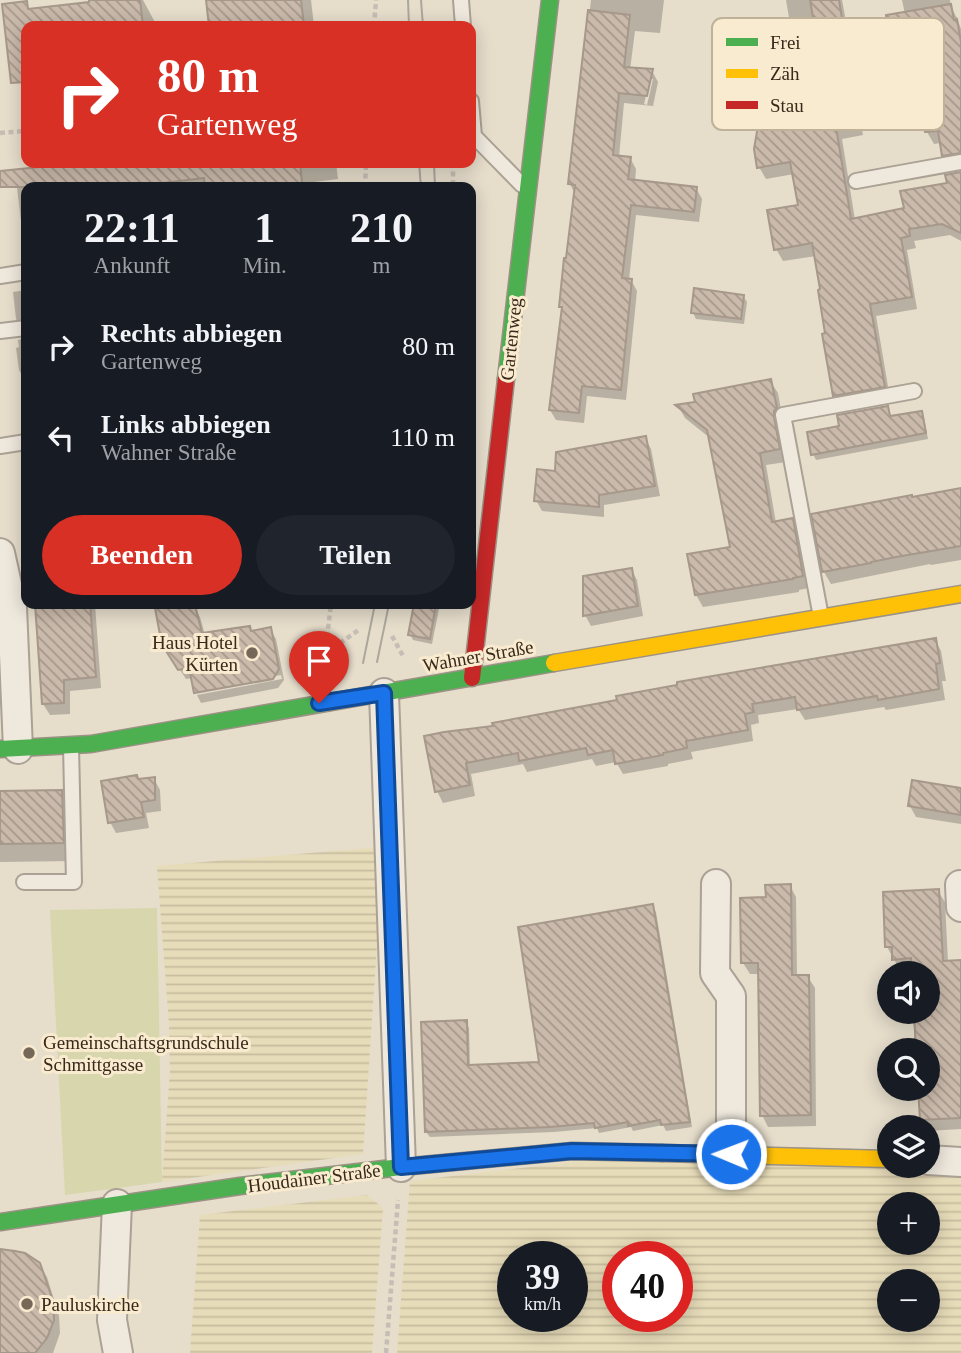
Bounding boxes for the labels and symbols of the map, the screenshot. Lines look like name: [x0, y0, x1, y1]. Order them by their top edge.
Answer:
legend: [712, 18, 944, 130]
text: Frei: [770, 32, 801, 53]
text: Zäh: [770, 63, 800, 84]
text: Stau: [770, 95, 804, 116]
street label: Gartenweg: [496, 296, 526, 382]
pin: [289, 631, 349, 703]
place label: Haus Hotel Kürten: [152, 632, 238, 675]
street label: Wahner Straße: [421, 636, 535, 676]
marker: Haus Hotel Kürten: [244, 645, 260, 661]
place label: Gemeinschaftsgrundschule Schmittgasse: [43, 1032, 249, 1075]
marker: Gemeinschaftsgrundschule Schmittgasse: [21, 1045, 37, 1061]
position arrow: [694, 1117, 768, 1191]
street label: Houdainer Straße: [246, 1159, 382, 1197]
speed limit sign: 40: [602, 1241, 693, 1332]
place label: Pauluskirche: [41, 1294, 139, 1315]
marker: Pauluskirche: [19, 1296, 35, 1312]

